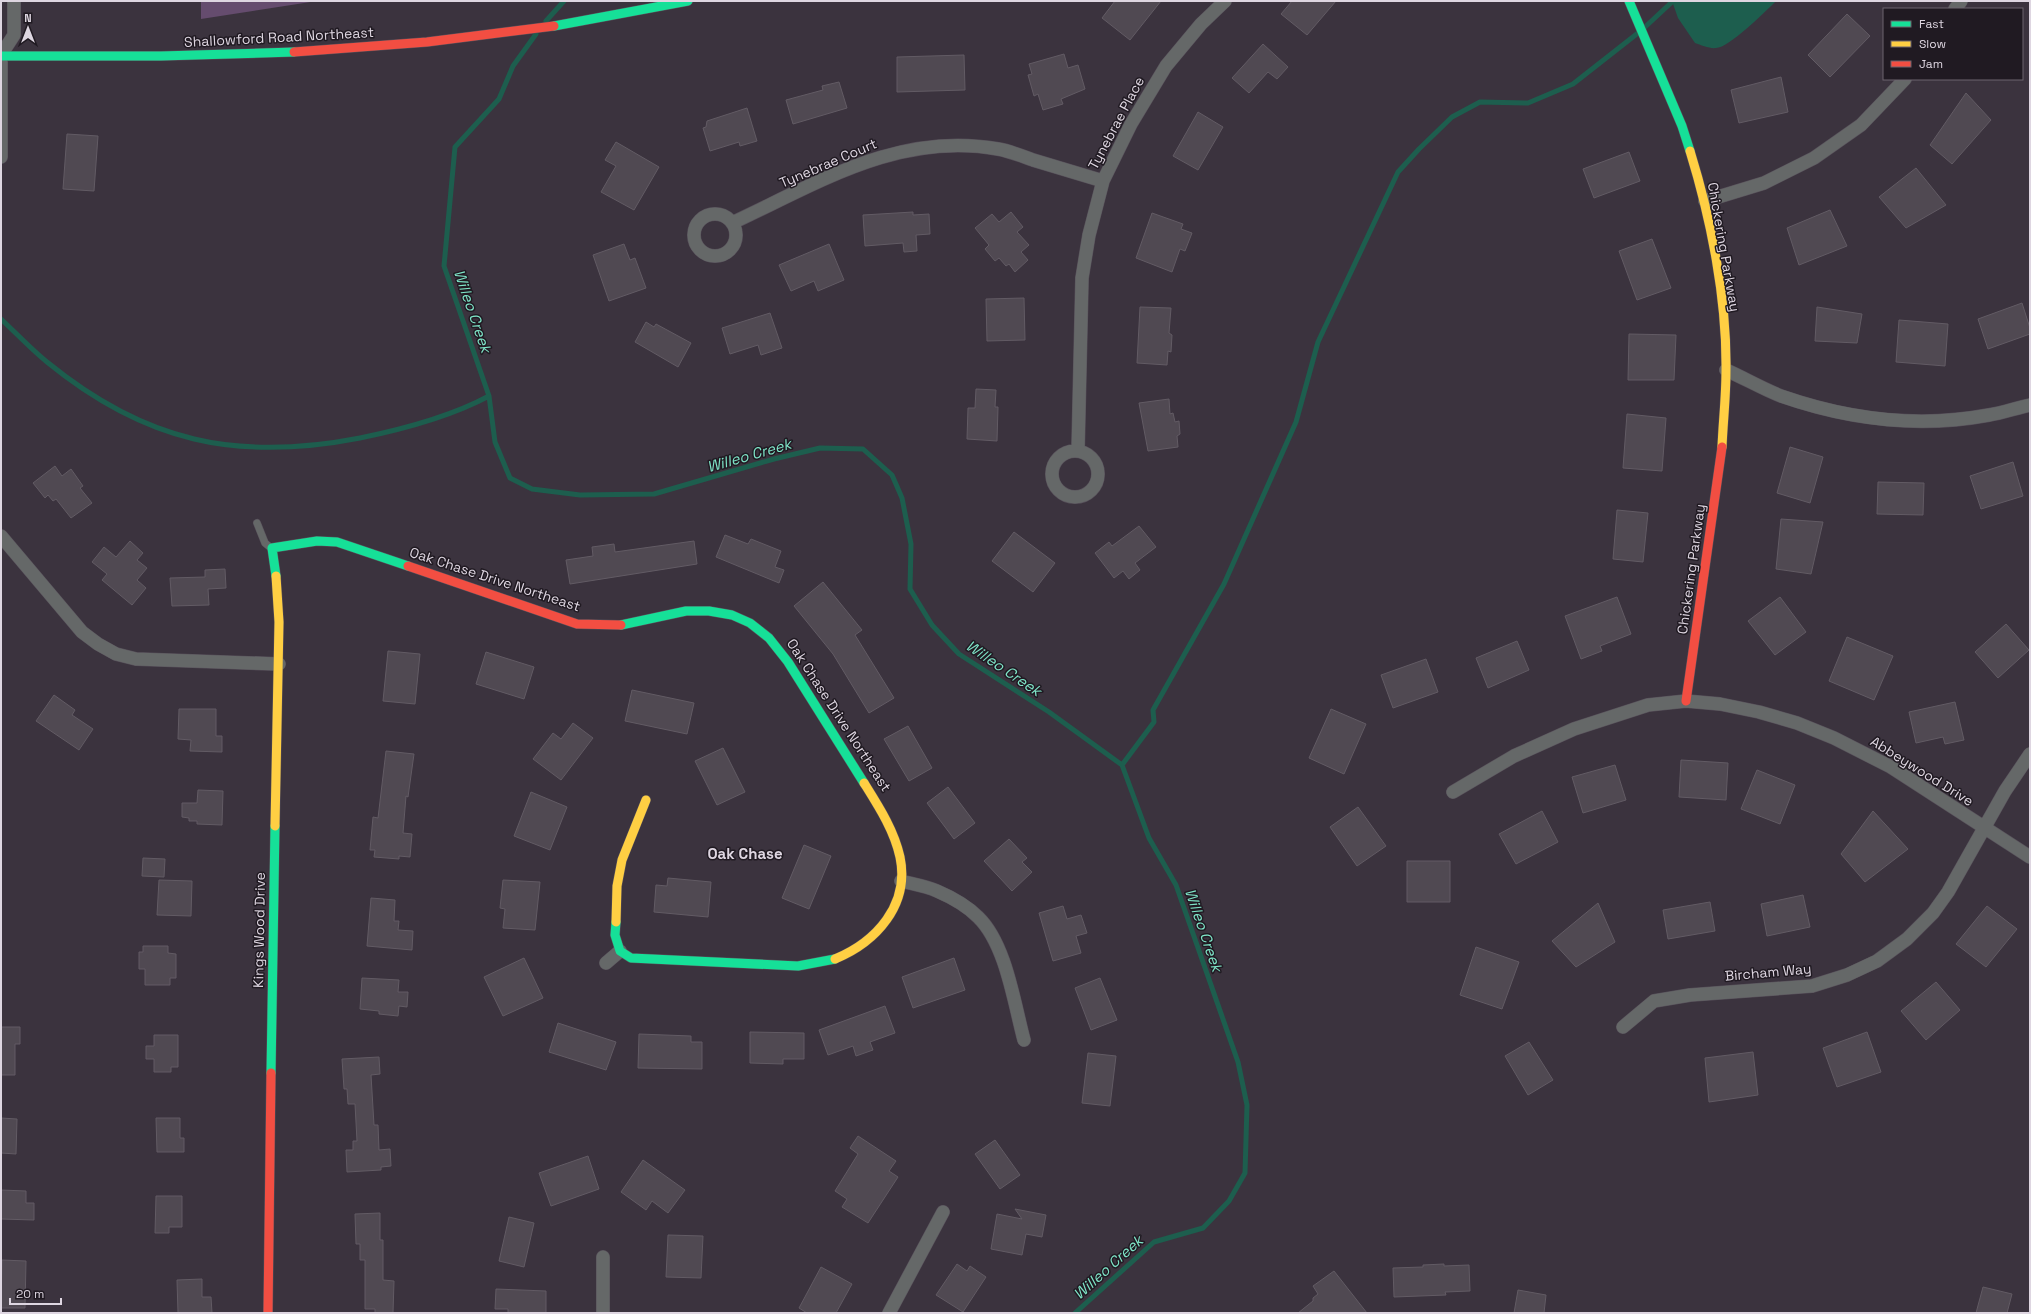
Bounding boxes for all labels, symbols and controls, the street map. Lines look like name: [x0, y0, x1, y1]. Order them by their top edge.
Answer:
north arrow: [8, 8, 48, 48]
legend: [1883, 8, 2023, 80]
text: N: [24, 11, 32, 25]
text: Fast: [1919, 16, 1944, 32]
street label: Shallowford Road Northeast: [184, 23, 374, 51]
text: Slow: [1919, 36, 1946, 52]
text: Jam: [1919, 56, 1943, 72]
street label: Tynebrae Place: [1084, 73, 1148, 173]
street label: Tynebrae Court: [776, 134, 880, 192]
street label: Chickering Parkway: [1704, 181, 1744, 313]
water label: Willeo Creek: [450, 267, 497, 357]
water label: Willeo Creek: [705, 433, 795, 476]
street label: Chickering Parkway: [1673, 503, 1709, 635]
street label: Oak Chase Drive Northeast: [407, 543, 583, 615]
street label: Oak Chase Drive Northeast: [783, 635, 895, 795]
water label: Willeo Creek: [963, 636, 1047, 701]
street label: Abbeywood Drive: [1867, 732, 1977, 810]
district label: Oak Chase: [707, 844, 783, 863]
street label: Kings Wood Drive: [249, 872, 269, 988]
water label: Willeo Creek: [1181, 886, 1228, 976]
street label: Bircham Way: [1724, 959, 1812, 985]
water label: Willeo Creek: [1069, 1230, 1148, 1303]
scale bar: [10, 1280, 61, 1306]
text: 20 m: [16, 1286, 44, 1302]

